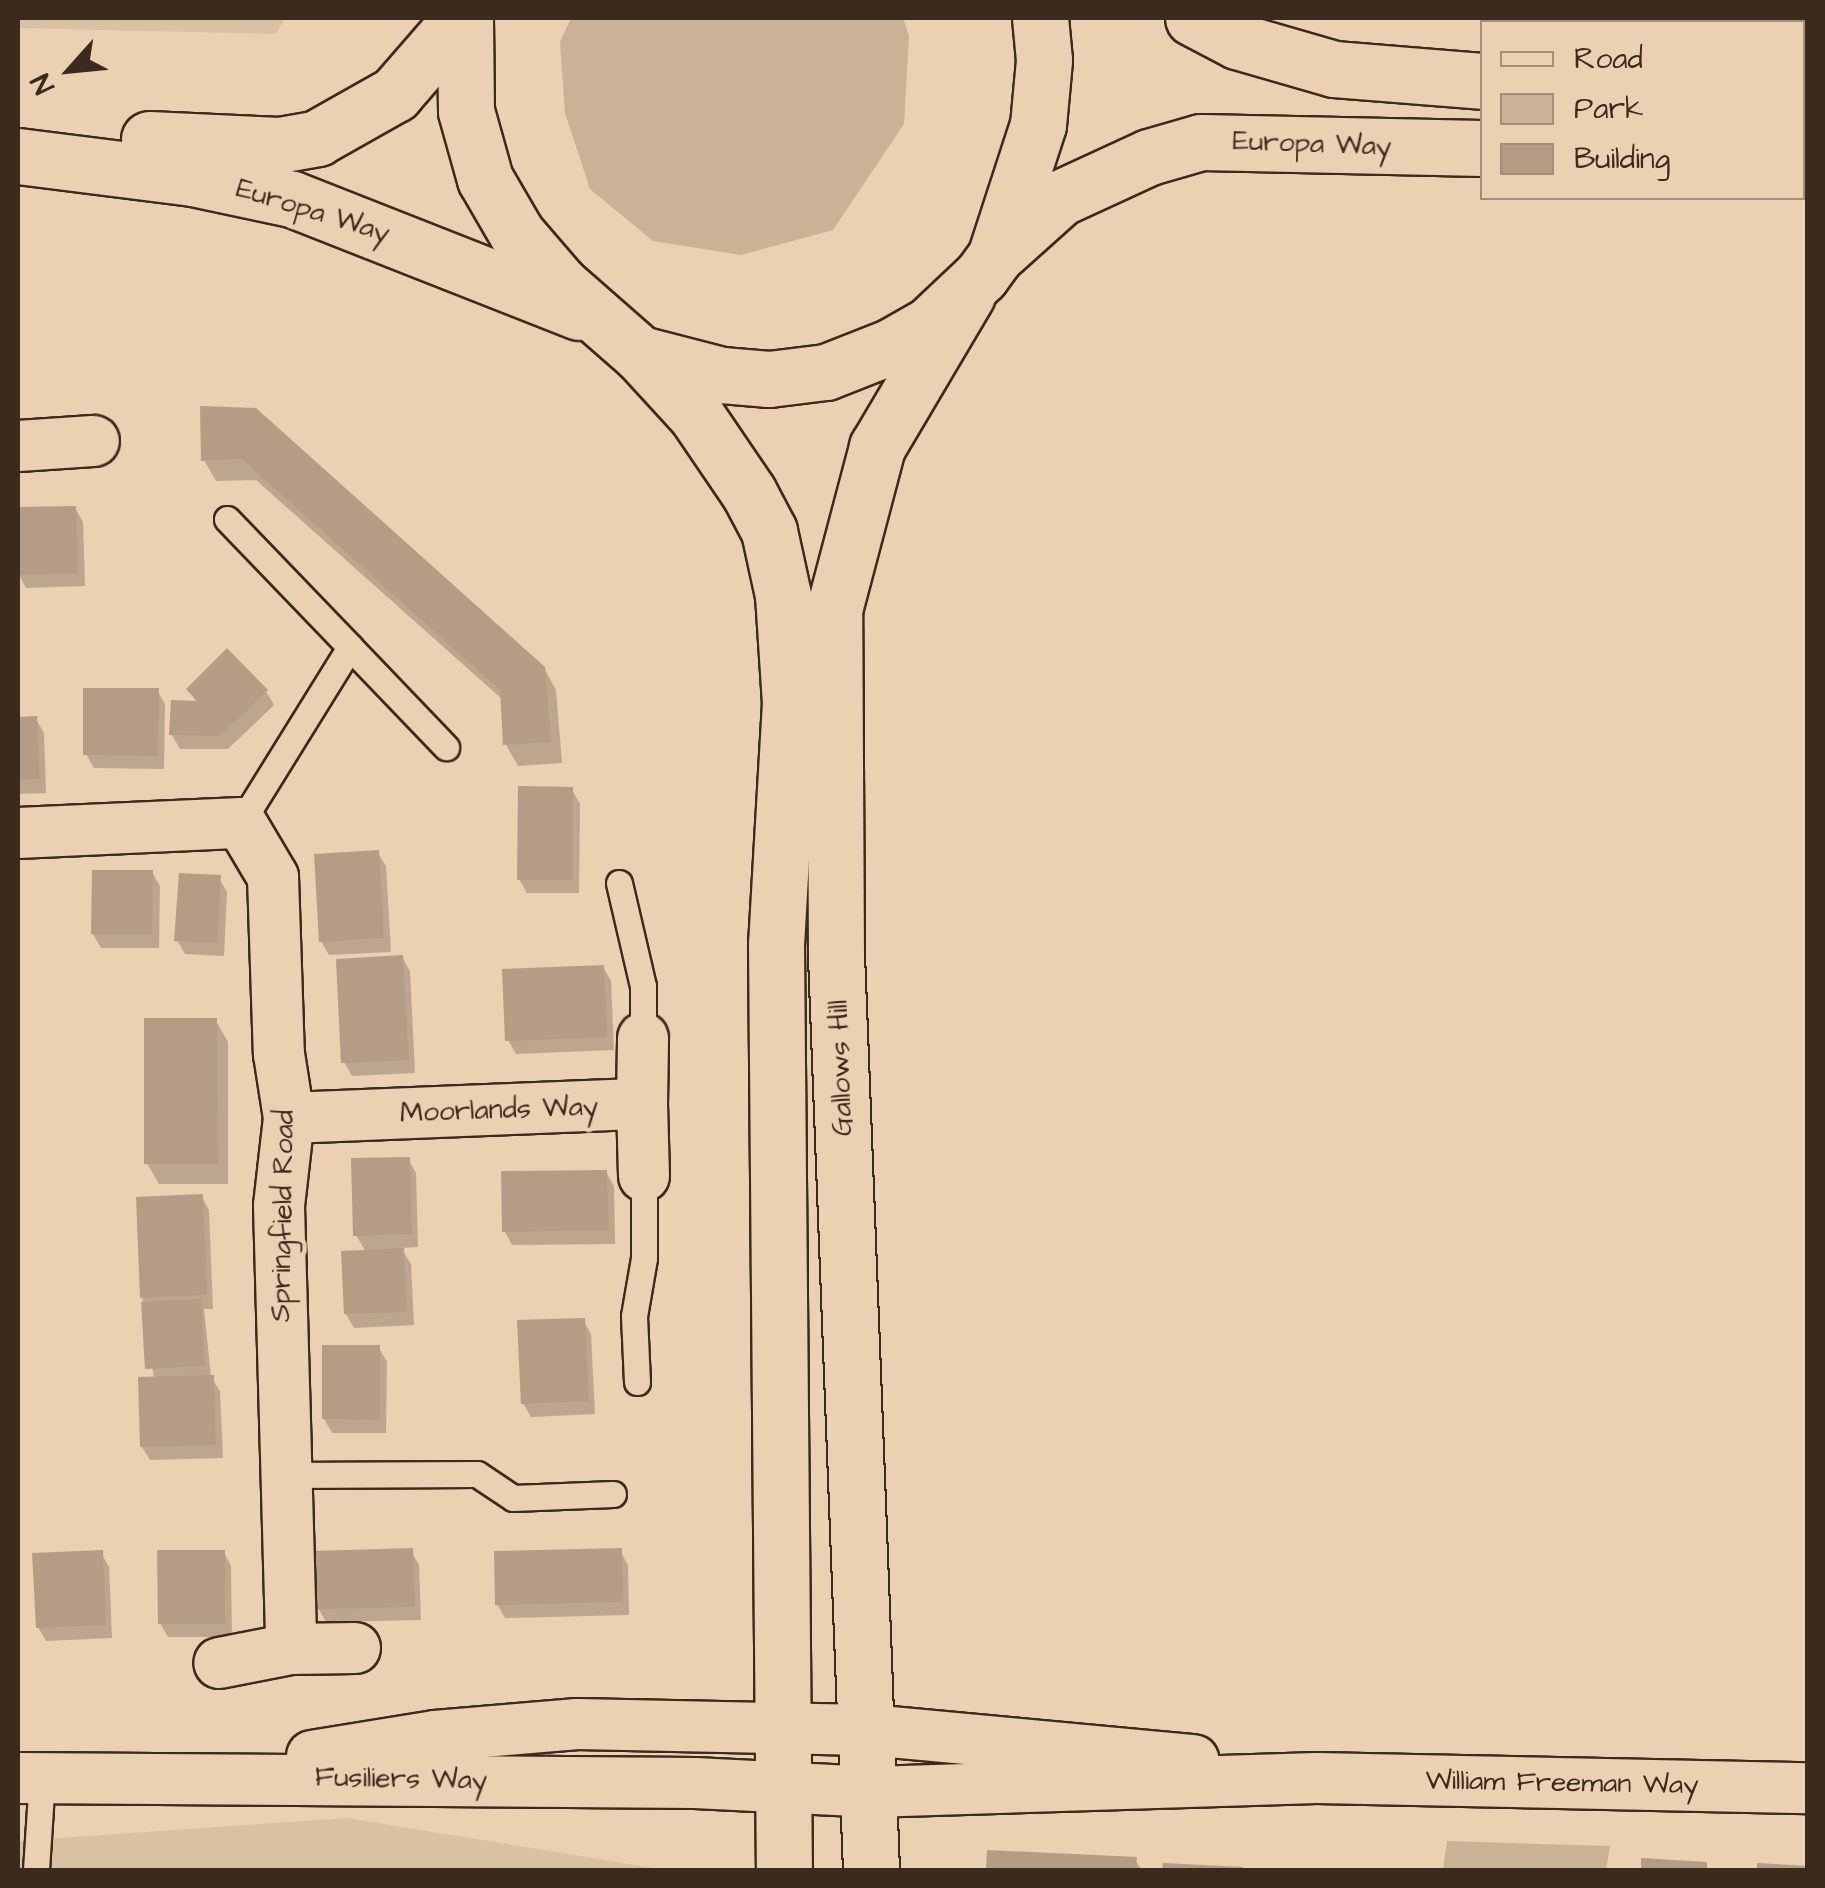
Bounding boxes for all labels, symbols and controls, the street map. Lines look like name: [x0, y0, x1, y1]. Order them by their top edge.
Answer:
north arrow: [20, 20, 120, 120]
legend: [1480, 20, 1805, 200]
text: Road: [1574, 38, 1643, 80]
text: N: [21, 67, 64, 101]
text: Park: [1574, 88, 1643, 130]
street label: Europa Way: [1232, 124, 1392, 164]
text: Building: [1574, 138, 1670, 180]
street label: Europa Way: [232, 172, 394, 250]
street label: Gallows Hill: [822, 999, 860, 1137]
street label: Moorlands Way: [399, 1090, 599, 1130]
street label: Springfield Road: [264, 1110, 302, 1322]
street label: Fusiliers Way: [315, 1761, 487, 1797]
street label: William Freeman Way: [1425, 1764, 1699, 1802]

